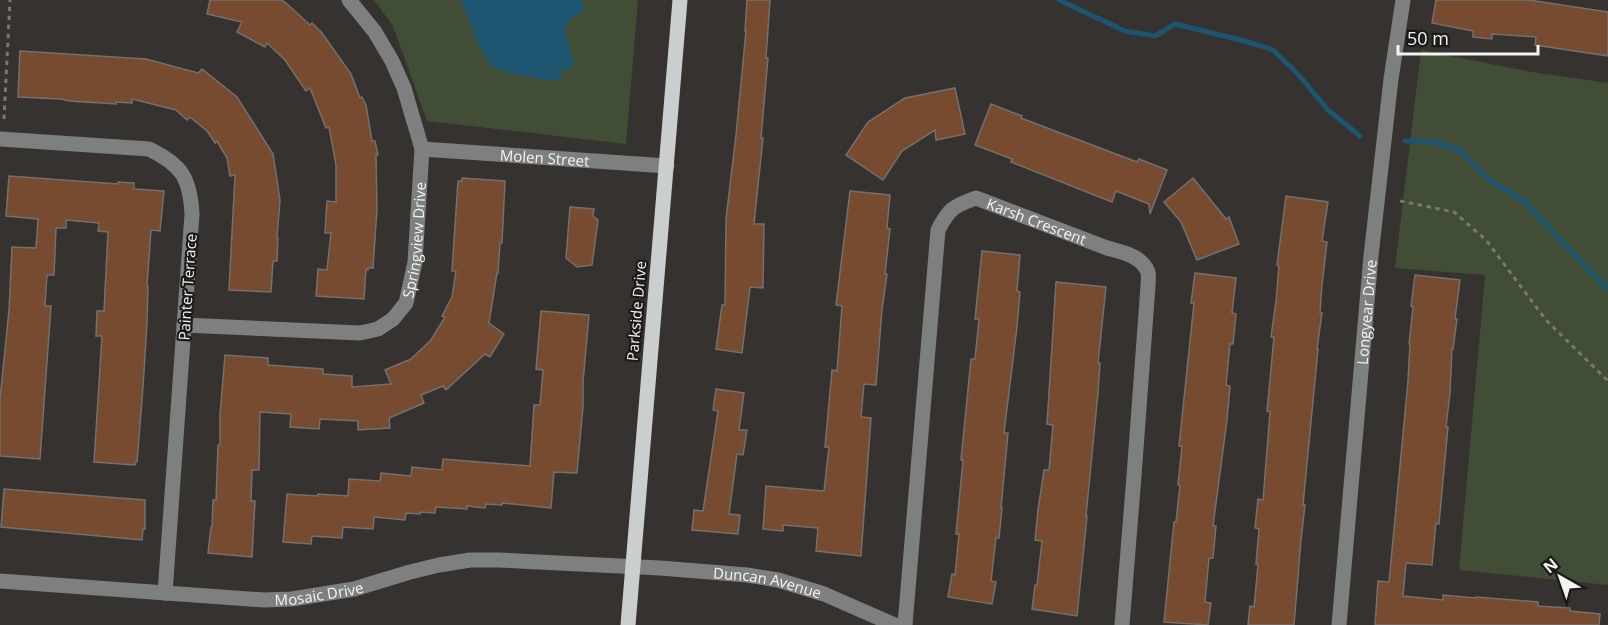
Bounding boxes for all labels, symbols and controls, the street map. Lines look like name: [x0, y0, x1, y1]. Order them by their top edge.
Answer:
scale bar: [1398, 18, 1538, 56]
text: 50 m: [1407, 26, 1449, 50]
street label: Molen Street: [499, 144, 590, 171]
street label: Springview Drive: [397, 181, 430, 300]
street label: Karsh Crescent: [984, 193, 1089, 249]
street label: Painter Terrace: [173, 233, 201, 341]
street label: Longyear Drive: [1352, 259, 1381, 366]
street label: Parkside Drive: [622, 260, 650, 362]
north arrow: [1530, 547, 1590, 607]
text: N: [1538, 553, 1562, 578]
street label: Duncan Avenue: [712, 562, 824, 603]
street label: Mosaic Drive: [274, 577, 366, 610]

